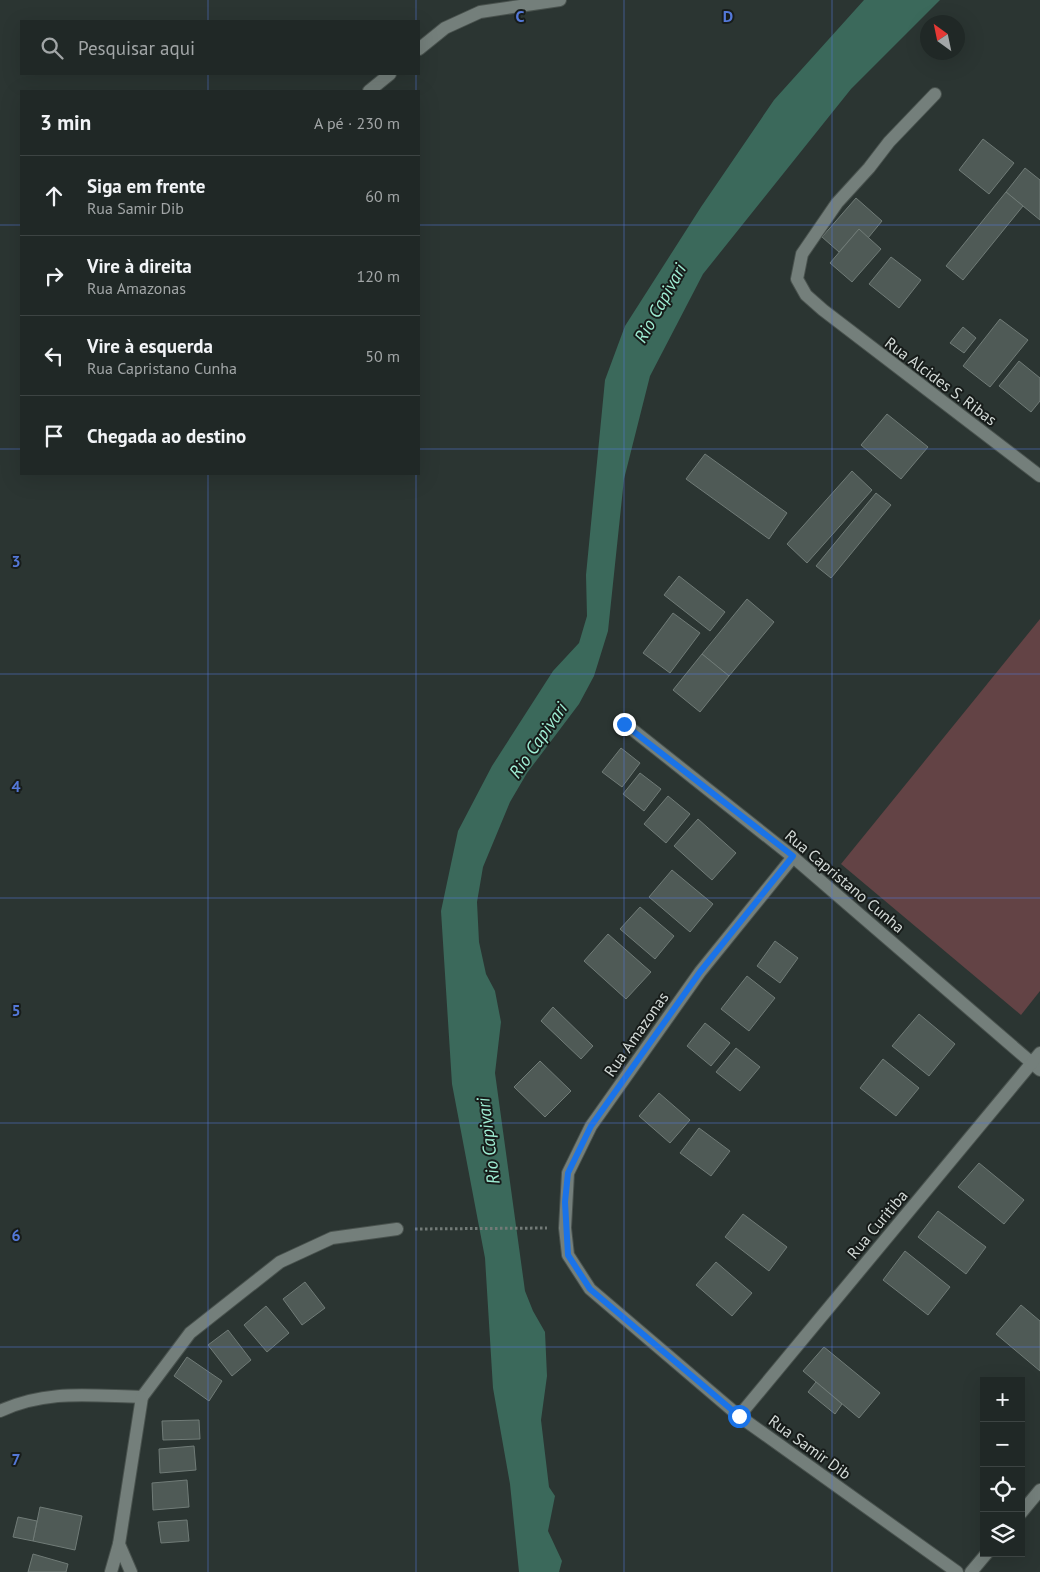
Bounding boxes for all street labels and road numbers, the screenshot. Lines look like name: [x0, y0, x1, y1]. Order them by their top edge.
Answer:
street label: Rua Alcides S. Ribas: [881, 332, 1001, 430]
street label: Rua Capristano Cunha: [781, 825, 909, 937]
street label: Rua Amazonas: [599, 988, 673, 1080]
street label: Rua Curitiba: [842, 1186, 912, 1262]
street label: Rua Samir Dib: [765, 1410, 855, 1484]

